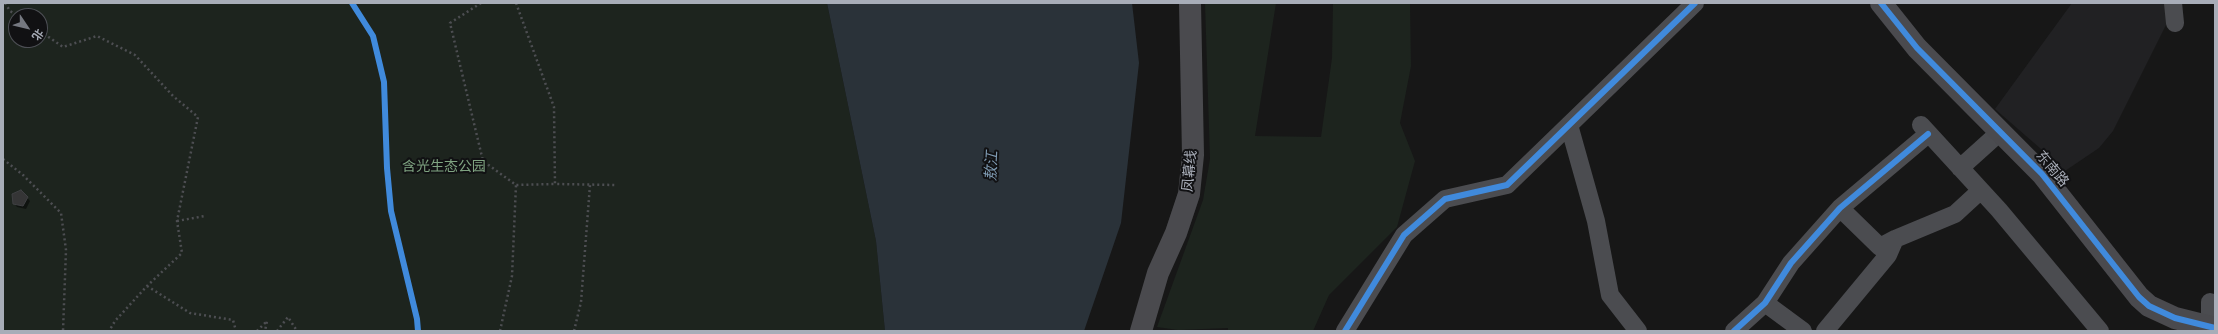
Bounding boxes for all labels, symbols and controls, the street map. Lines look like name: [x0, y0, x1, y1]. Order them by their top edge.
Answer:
north arrow: [8, 8, 48, 48]
text: 北: [29, 26, 46, 43]
street label: 东南路: [2032, 148, 2072, 190]
street label: 凤幕线: [1179, 149, 1201, 193]
water label: 敖江: [982, 151, 1002, 181]
park label: 含光生态公园: [402, 159, 486, 175]

